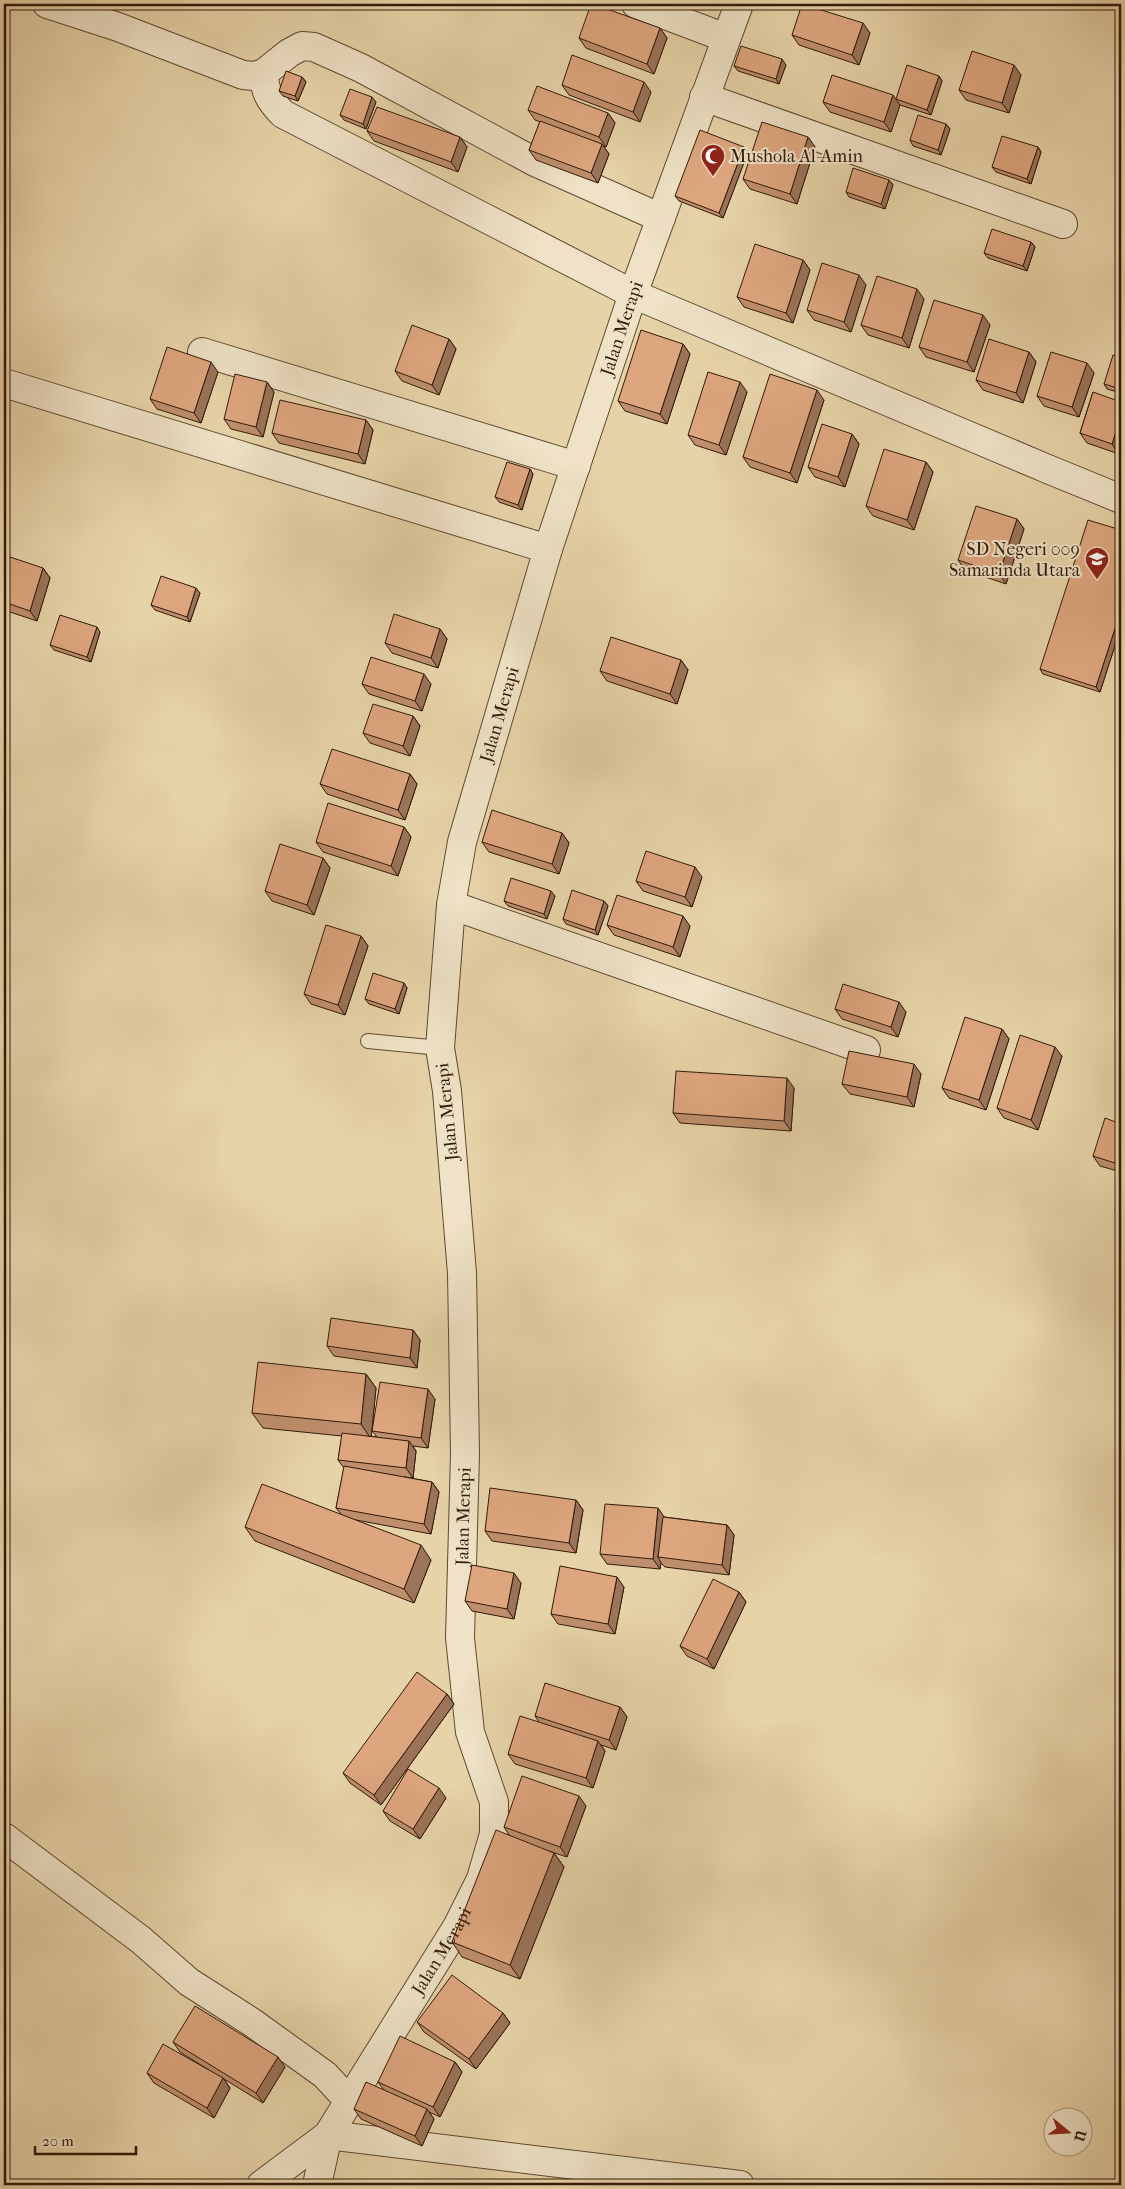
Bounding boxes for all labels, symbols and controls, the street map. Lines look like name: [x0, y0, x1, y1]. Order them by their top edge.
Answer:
mosque icon: Mushola Al-Amin: [700, 143, 726, 177]
place label: Mushola Al-Amin: [730, 146, 863, 167]
street label: Jalan Merapi: [596, 278, 648, 380]
place label: SD Negeri 009 Samarinda Utara: [949, 539, 1081, 581]
school or university icon: SD Negeri 009 Samarinda Utara: [1084, 546, 1110, 580]
street label: Jalan Merapi: [475, 664, 524, 767]
street label: Jalan Merapi: [432, 1061, 463, 1164]
street label: Jalan Merapi: [452, 1466, 476, 1568]
street label: Jalan Merapi: [407, 1903, 476, 2000]
north arrow: [1042, 2106, 1092, 2156]
scale bar: [35, 2124, 136, 2156]
text: U: [1070, 2127, 1090, 2144]
text: 20 m: [42, 2132, 74, 2150]

